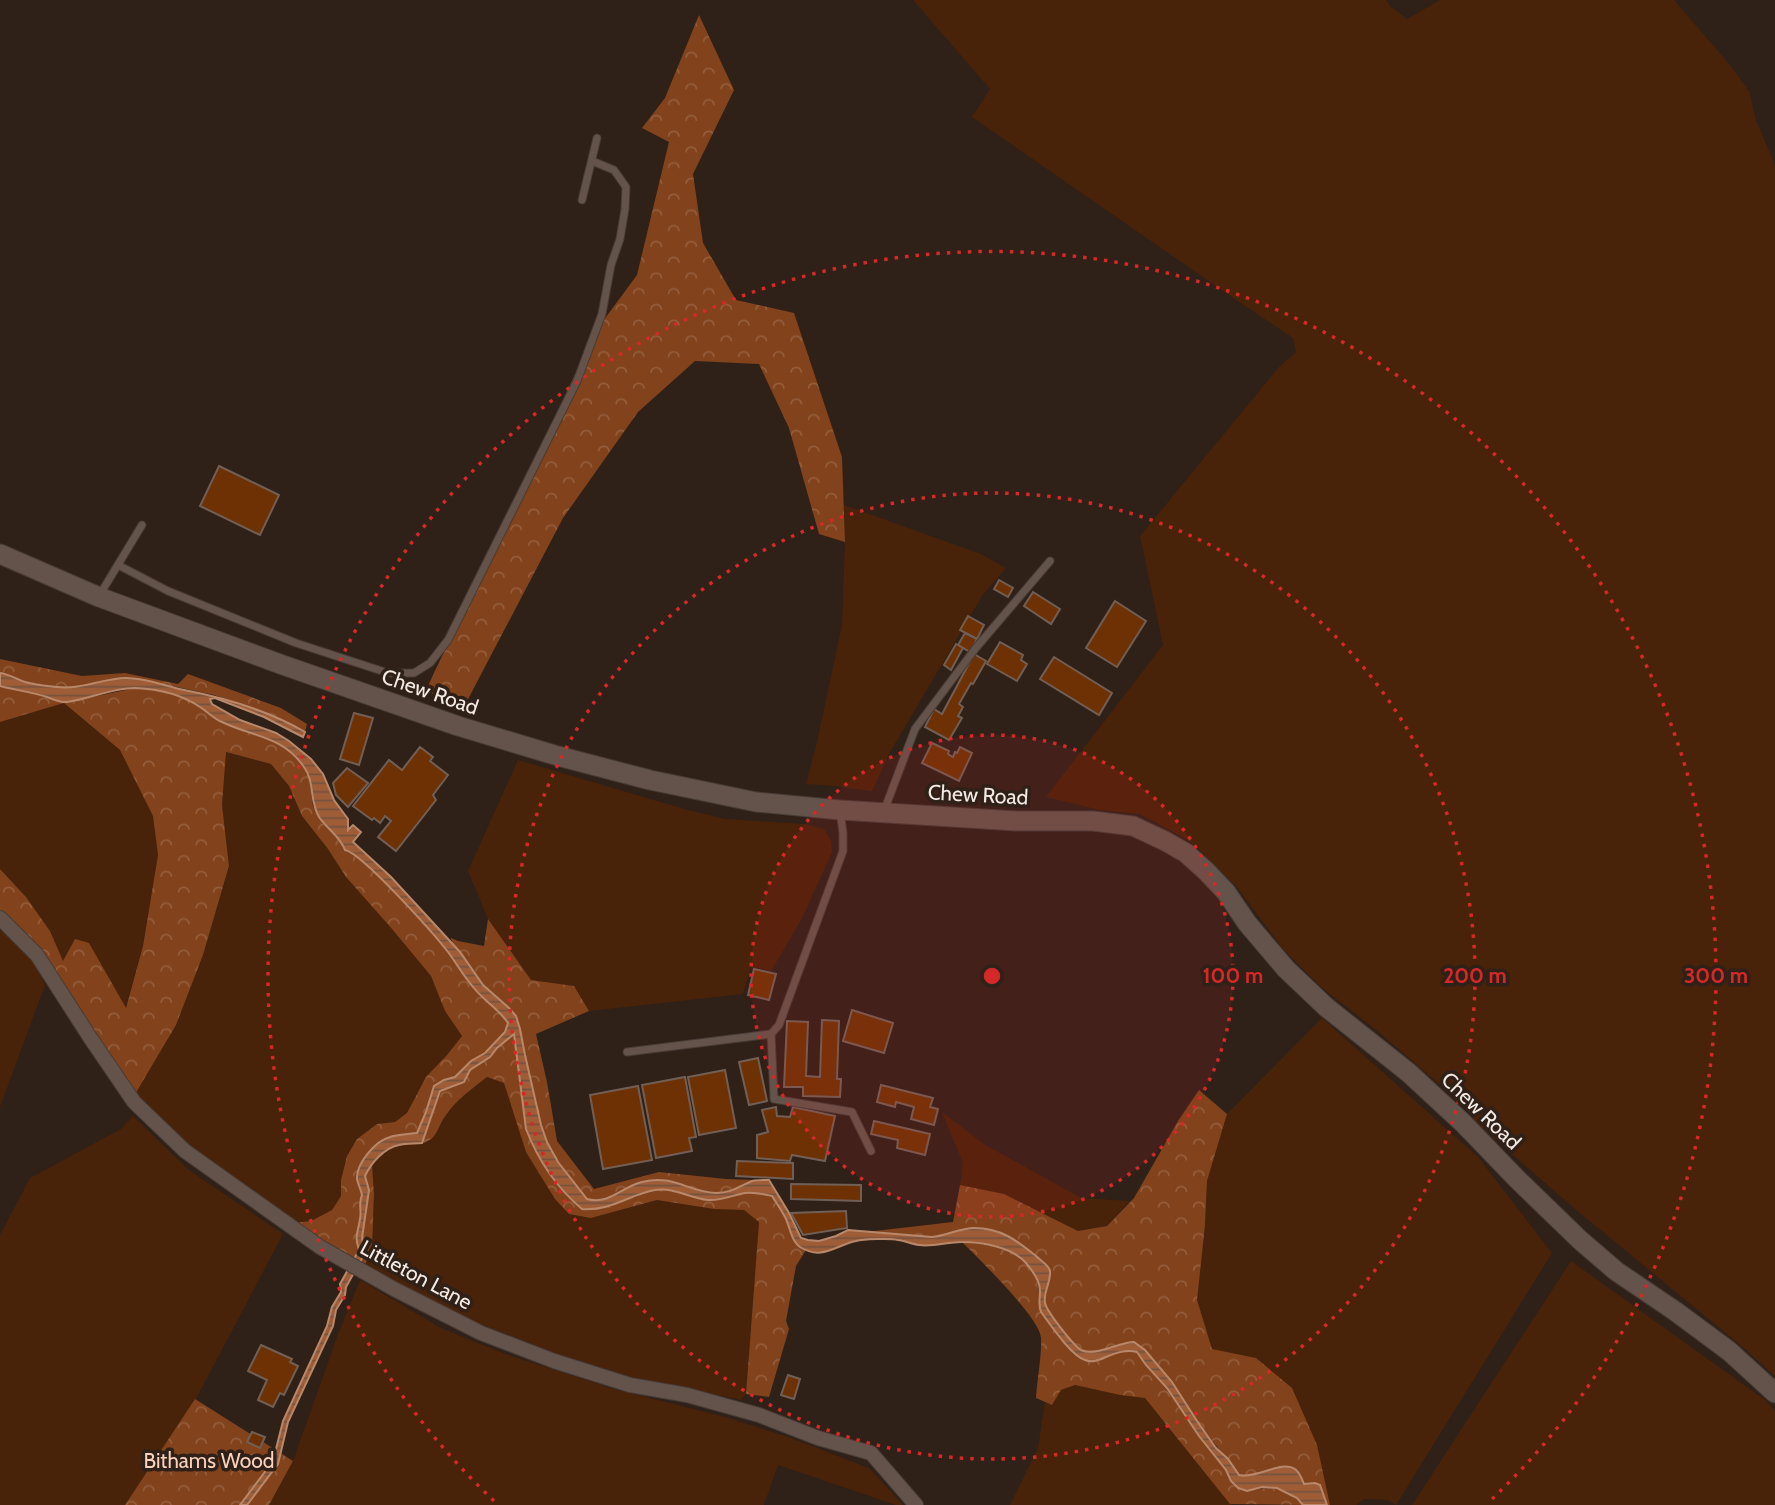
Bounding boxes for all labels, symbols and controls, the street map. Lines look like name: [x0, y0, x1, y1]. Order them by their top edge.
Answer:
street label: Chew Road: [379, 663, 482, 720]
street label: Chew Road: [927, 779, 1029, 810]
text: 100 m: [1203, 963, 1263, 988]
text: 200 m: [1443, 963, 1507, 988]
text: 300 m: [1684, 963, 1748, 988]
centre of rings: [980, 964, 1004, 988]
street label: Chew Road: [1436, 1067, 1526, 1155]
street label: Littleton Lane: [356, 1235, 477, 1315]
park label: Bithams Wood: [143, 1448, 275, 1473]

